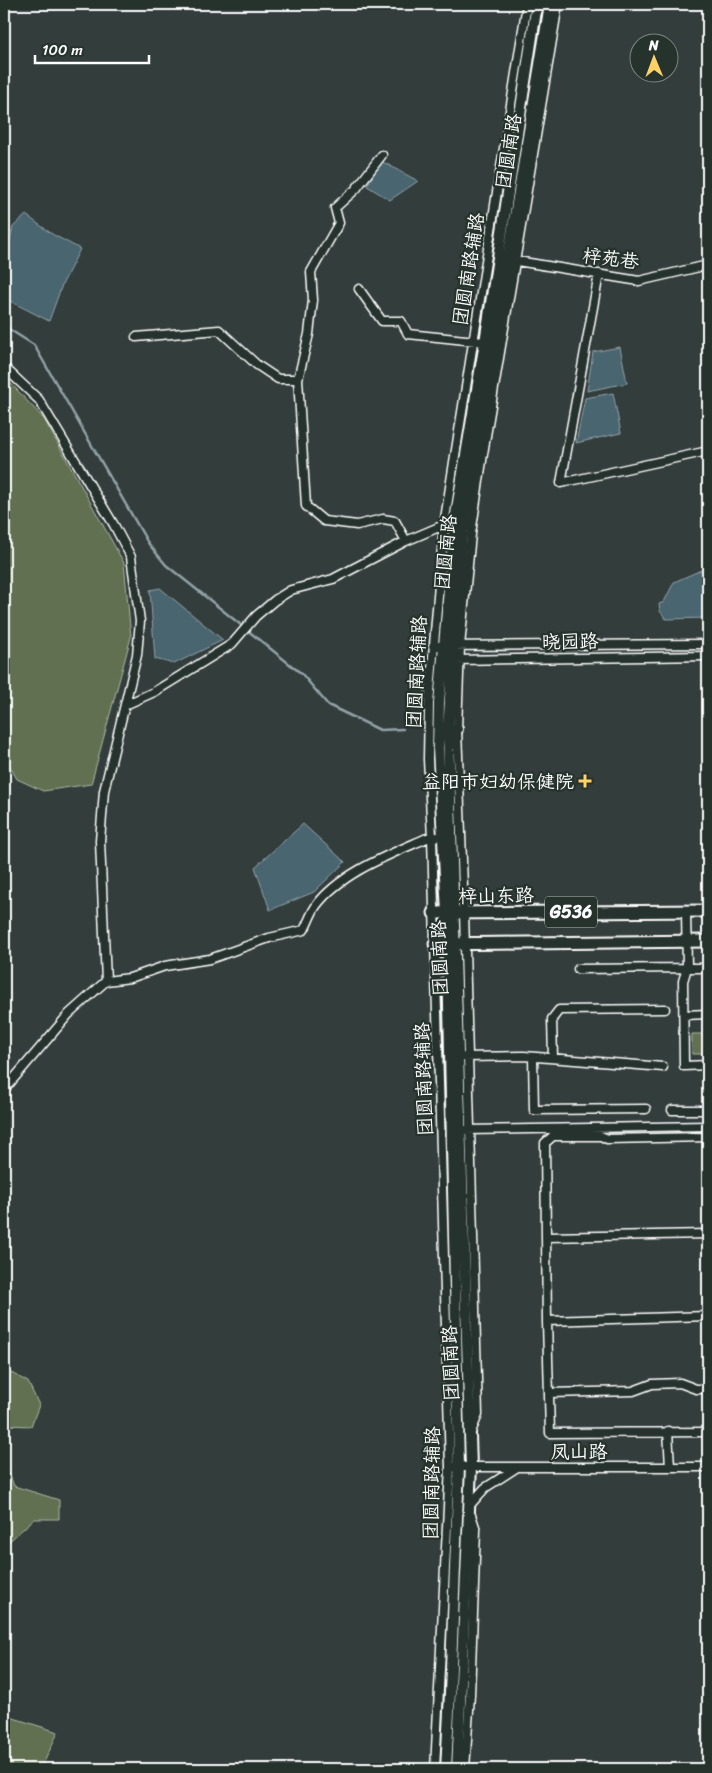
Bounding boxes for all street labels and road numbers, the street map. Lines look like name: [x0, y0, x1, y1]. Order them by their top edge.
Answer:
street label: 团圆南路: [486, 111, 531, 191]
street label: 团圆南路辅路: [443, 210, 494, 328]
street label: 梓苑巷: [581, 239, 641, 278]
street label: 团圆南路: [425, 513, 466, 592]
street label: 团圆南路辅路: [397, 614, 436, 730]
street label: 晓园路: [541, 625, 599, 658]
street label: 梓山东路: [458, 878, 534, 913]
road number: G536: [545, 896, 597, 928]
street label: 团圆南路: [422, 919, 457, 997]
street label: 团圆南路辅路: [405, 1021, 442, 1137]
street label: 团圆南路: [433, 1324, 468, 1402]
street label: 团圆南路辅路: [414, 1426, 449, 1540]
street label: 凤山路: [550, 1435, 608, 1468]

